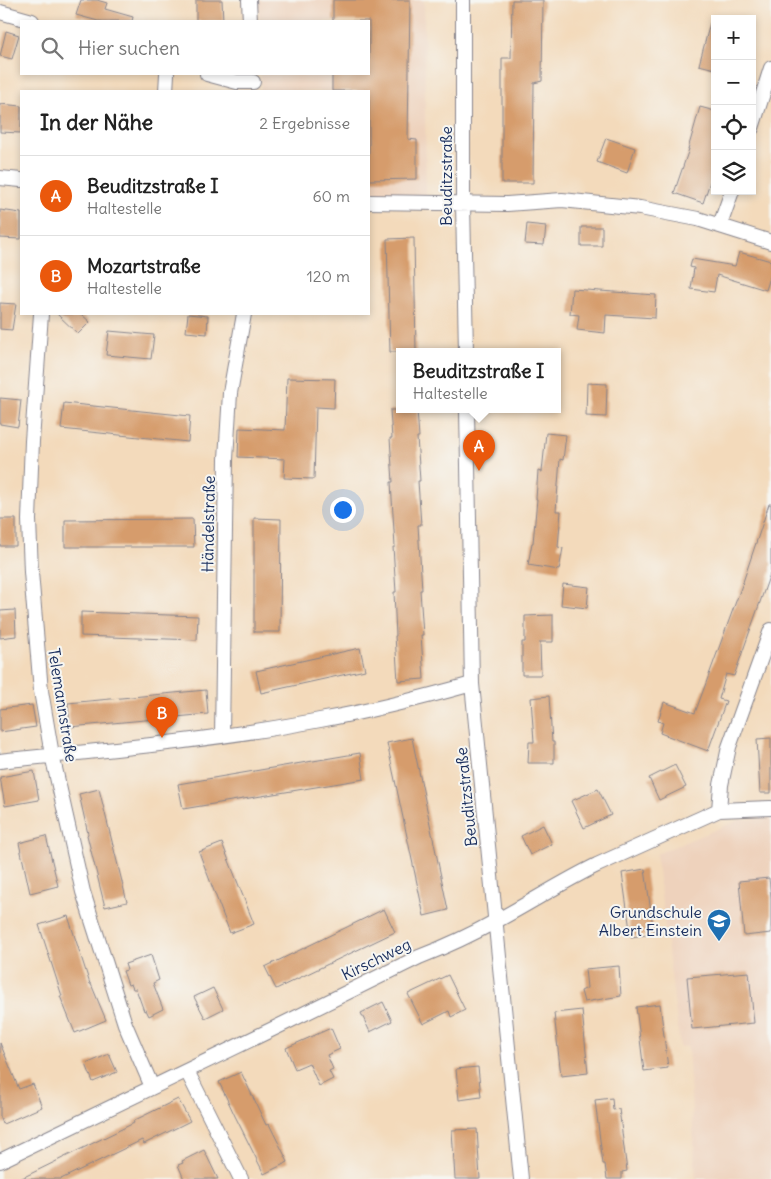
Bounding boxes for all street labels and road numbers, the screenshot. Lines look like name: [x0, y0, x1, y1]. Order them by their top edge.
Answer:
street label: Beuditzstraße: [436, 126, 456, 226]
street label: Händelstraße: [197, 475, 219, 573]
street label: Telemannstraße: [44, 647, 82, 763]
street label: Beuditzstraße: [451, 746, 481, 848]
street label: Kirschweg: [338, 934, 414, 984]

